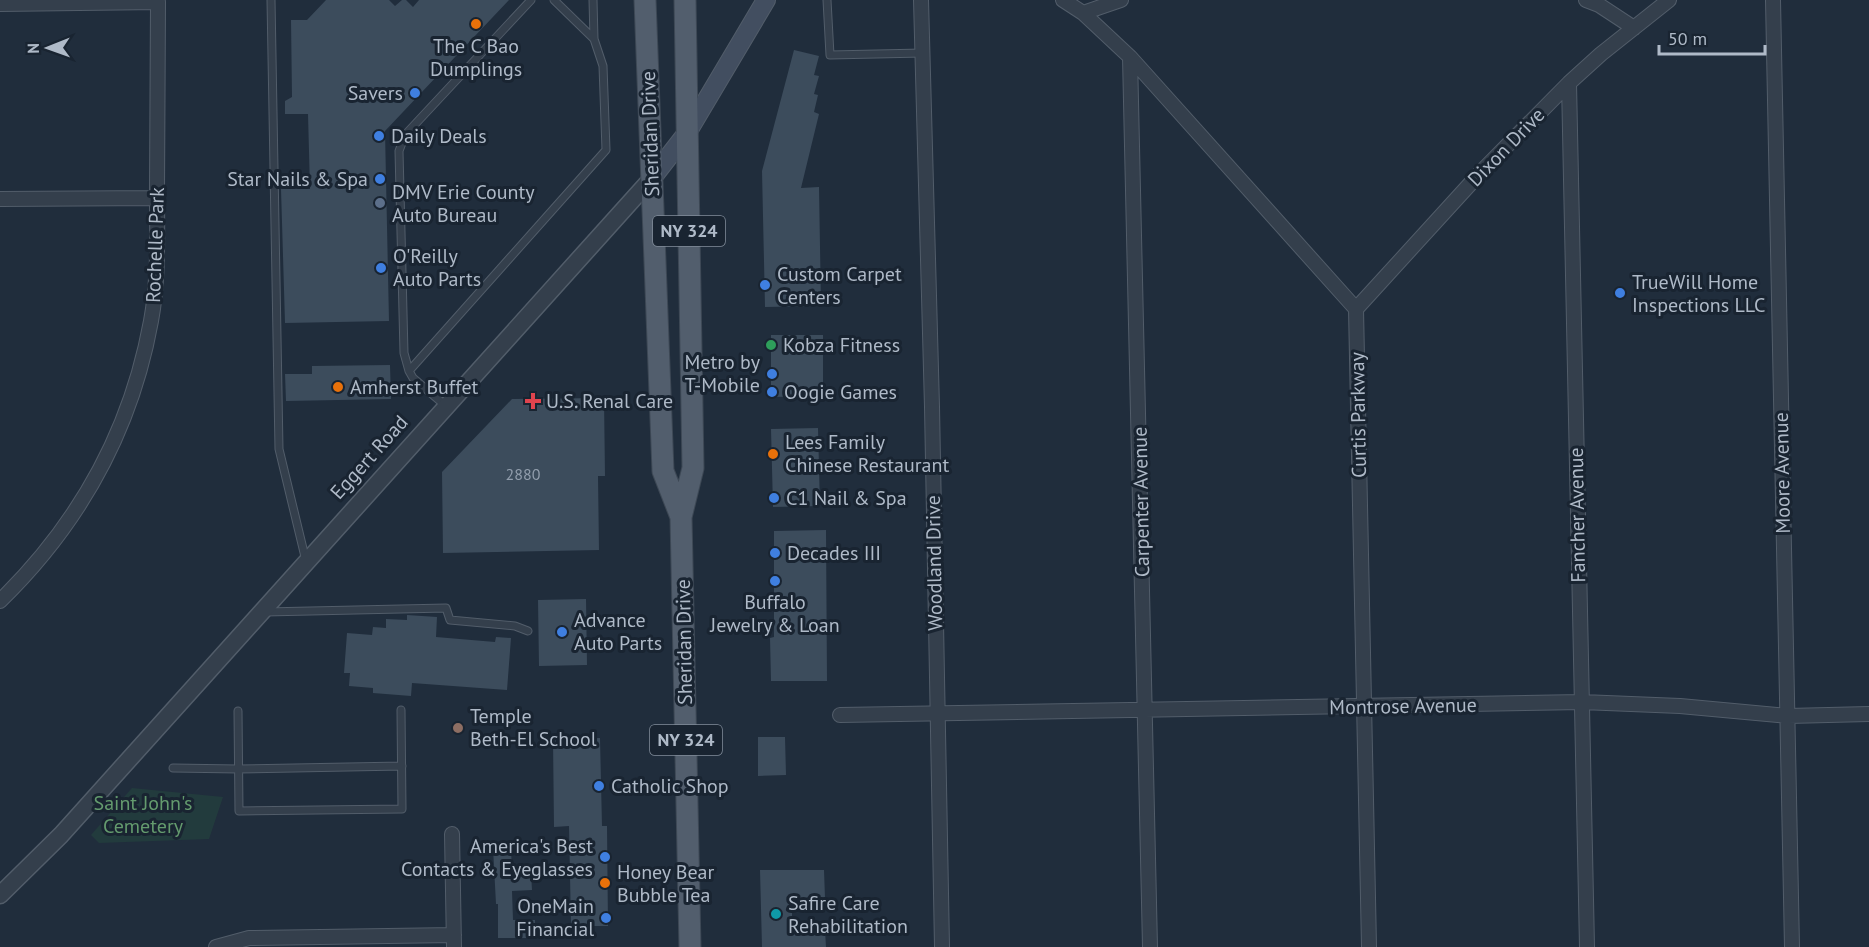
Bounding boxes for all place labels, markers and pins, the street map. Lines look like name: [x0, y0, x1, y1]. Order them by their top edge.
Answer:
marker: The C Bao Dumplings: [469, 17, 483, 31]
place label: The C Bao Dumplings: [430, 33, 522, 82]
place label: Savers: [348, 80, 403, 106]
marker: Savers: [408, 86, 422, 100]
place label: Daily Deals: [391, 123, 487, 149]
marker: Daily Deals: [372, 129, 386, 143]
place label: Star Nails & Spa: [227, 166, 368, 192]
marker: Star Nails & Spa: [373, 172, 387, 186]
place label: DMV Erie County Auto Bureau: [392, 179, 535, 228]
marker: DMV Erie County Auto Bureau: [373, 196, 387, 210]
place label: O'Reilly Auto Parts: [393, 243, 481, 292]
marker: O'Reilly Auto Parts: [374, 261, 388, 275]
place label: Custom Carpet Centers: [777, 261, 902, 310]
place label: TrueWill Home Inspections LLC: [1632, 269, 1765, 318]
marker: Custom Carpet Centers: [758, 278, 772, 292]
marker: TrueWill Home Inspections LLC: [1613, 286, 1627, 300]
place label: Kobza Fitness: [783, 332, 900, 358]
marker: Kobza Fitness: [764, 338, 778, 352]
place label: Metro by T-Mobile: [685, 349, 761, 398]
marker: Metro by T-Mobile: [765, 367, 779, 381]
place label: Amherst Buffet: [350, 374, 479, 400]
place label: Oogie Games: [784, 379, 897, 405]
marker: Amherst Buffet: [331, 380, 345, 394]
marker: Oogie Games: [765, 385, 779, 399]
place label: U.S. Renal Care: [546, 388, 673, 414]
marker: U.S. Renal Care: [524, 392, 542, 410]
place label: Lees Family Chinese Restaurant: [785, 429, 949, 478]
marker: Lees Family Chinese Restaurant: [766, 447, 780, 461]
place label: C1 Nail & Spa: [786, 485, 907, 511]
marker: C1 Nail & Spa: [767, 491, 781, 505]
place label: Decades III: [787, 540, 881, 566]
marker: Decades III: [768, 546, 782, 560]
marker: Buffalo Jewelry & Loan: [768, 574, 782, 588]
place label: Buffalo Jewelry & Loan: [709, 589, 840, 638]
place label: Advance Auto Parts: [574, 607, 662, 656]
marker: Advance Auto Parts: [555, 625, 569, 639]
place label: Temple Beth-El School: [470, 703, 597, 752]
marker: Temple Beth-El School: [451, 721, 465, 735]
place label: Catholic Shop: [611, 773, 729, 799]
marker: Catholic Shop: [592, 779, 606, 793]
place label: America's Best Contacts & Eyeglasses: [401, 833, 593, 882]
marker: America's Best Contacts & Eyeglasses: [598, 850, 612, 864]
place label: Honey Bear Bubble Tea: [617, 859, 715, 908]
marker: Honey Bear Bubble Tea: [598, 876, 612, 890]
place label: Safire Care Rehabilitation: [788, 890, 908, 939]
place label: OneMain Financial: [516, 893, 594, 942]
marker: Safire Care Rehabilitation: [769, 907, 783, 921]
marker: OneMain Financial: [599, 911, 613, 925]

